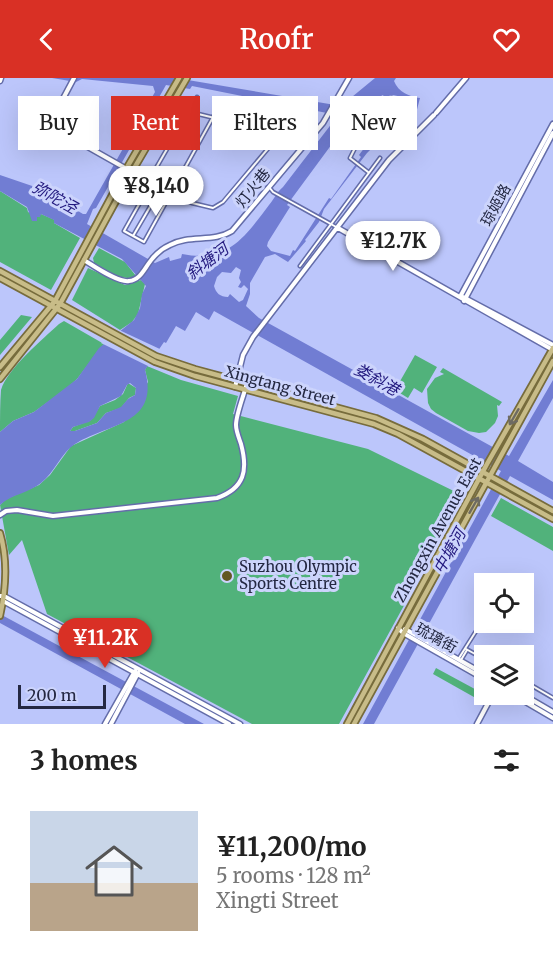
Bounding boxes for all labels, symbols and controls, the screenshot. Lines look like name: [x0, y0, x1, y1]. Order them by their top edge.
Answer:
text: Roofr: [239, 22, 314, 56]
icon: back: [30, 23, 63, 56]
icon: heart: [490, 23, 523, 56]
chip: Buy: [18, 96, 99, 150]
chip: Rent: [111, 96, 200, 150]
chip: Filters: [212, 96, 318, 150]
chip: New: [330, 96, 417, 150]
street label: 灯火巷: [231, 164, 274, 211]
pin: ¥8,140: [107, 166, 205, 217]
text: ¥8,140: [123, 173, 189, 198]
water label: 弥陀泾: [29, 177, 83, 218]
street label: 琼姬路: [477, 180, 515, 229]
pin: ¥12.7K: [344, 221, 442, 272]
text: ¥12.7K: [359, 228, 427, 253]
water label: 斜塘河: [182, 237, 235, 283]
water label: 娄斜港: [351, 359, 405, 400]
street label: Xingtang Street: [223, 362, 338, 409]
one-way arrow: [508, 408, 520, 425]
street label: Zhongxin Avenue East: [390, 454, 485, 605]
one-way arrow: [468, 497, 480, 514]
water label: 中塘河: [429, 523, 471, 577]
place label: Suzhou Olympic Sports Centre: [239, 557, 357, 593]
marker: Suzhou Olympic Sports Centre: [220, 569, 234, 583]
map controls: [474, 573, 534, 705]
button: locate: [474, 573, 534, 633]
pin: ¥11.2K: [56, 618, 154, 669]
street label: 琉璃街: [412, 618, 461, 657]
text: ¥11.2K: [72, 625, 138, 650]
button: layers: [474, 645, 534, 705]
scale bar: [18, 682, 106, 710]
text: 200 m: [27, 685, 77, 705]
text: 3 homes: [30, 744, 138, 777]
icon: filters: [490, 744, 523, 777]
text: ¥11,200/mo: [216, 830, 367, 863]
icon: home: [78, 835, 150, 907]
text: 5 rooms · 128 m²: [216, 863, 371, 888]
text: Xingti Street: [216, 888, 338, 913]

